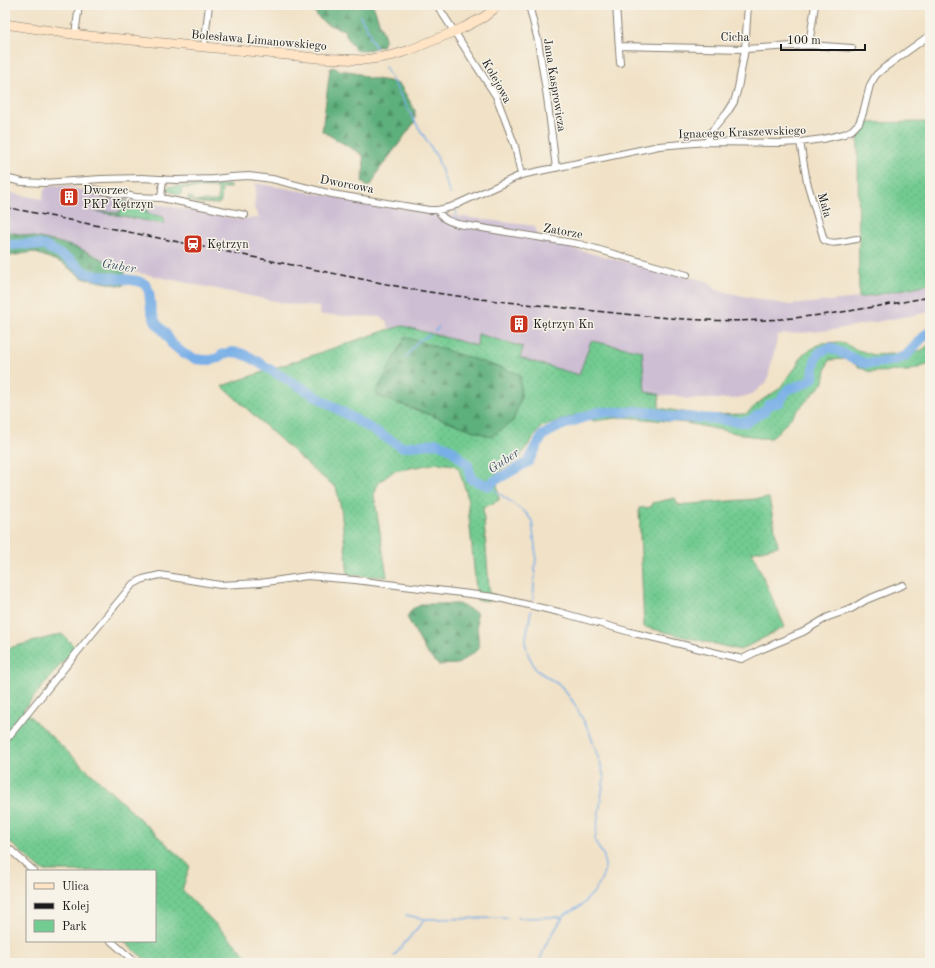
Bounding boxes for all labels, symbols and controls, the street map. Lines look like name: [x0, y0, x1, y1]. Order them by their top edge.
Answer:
scale bar: [781, 26, 865, 52]
street label: Bolesława Limanowskiego: [190, 29, 327, 53]
street label: Cicha: [721, 32, 750, 44]
text: 100 m: [787, 35, 821, 47]
street label: Jana Kasprowicza: [541, 38, 567, 133]
street label: Kolejowa: [479, 57, 513, 106]
street label: Ignacego Kraszewskiego: [678, 125, 806, 141]
street label: Dworcowa: [319, 174, 375, 196]
place label: Dworzec PKP Kętrzyn: [83, 185, 154, 211]
building icon: Dworzec PKP Kętrzyn: [58, 186, 80, 208]
street label: Mała: [815, 191, 833, 219]
street label: Zatorze: [542, 223, 584, 241]
station icon: Kętrzyn: [182, 233, 204, 255]
place label: Kętrzyn: [207, 239, 249, 251]
water label: Guber: [101, 257, 137, 276]
building icon: Kętrzyn Kn: [508, 313, 530, 335]
place label: Kętrzyn Kn: [533, 319, 594, 331]
water label: Guber: [486, 446, 522, 476]
legend: [26, 870, 156, 942]
text: Ulica: [62, 881, 89, 893]
text: Kolej: [62, 901, 90, 913]
text: Park: [62, 921, 87, 933]

